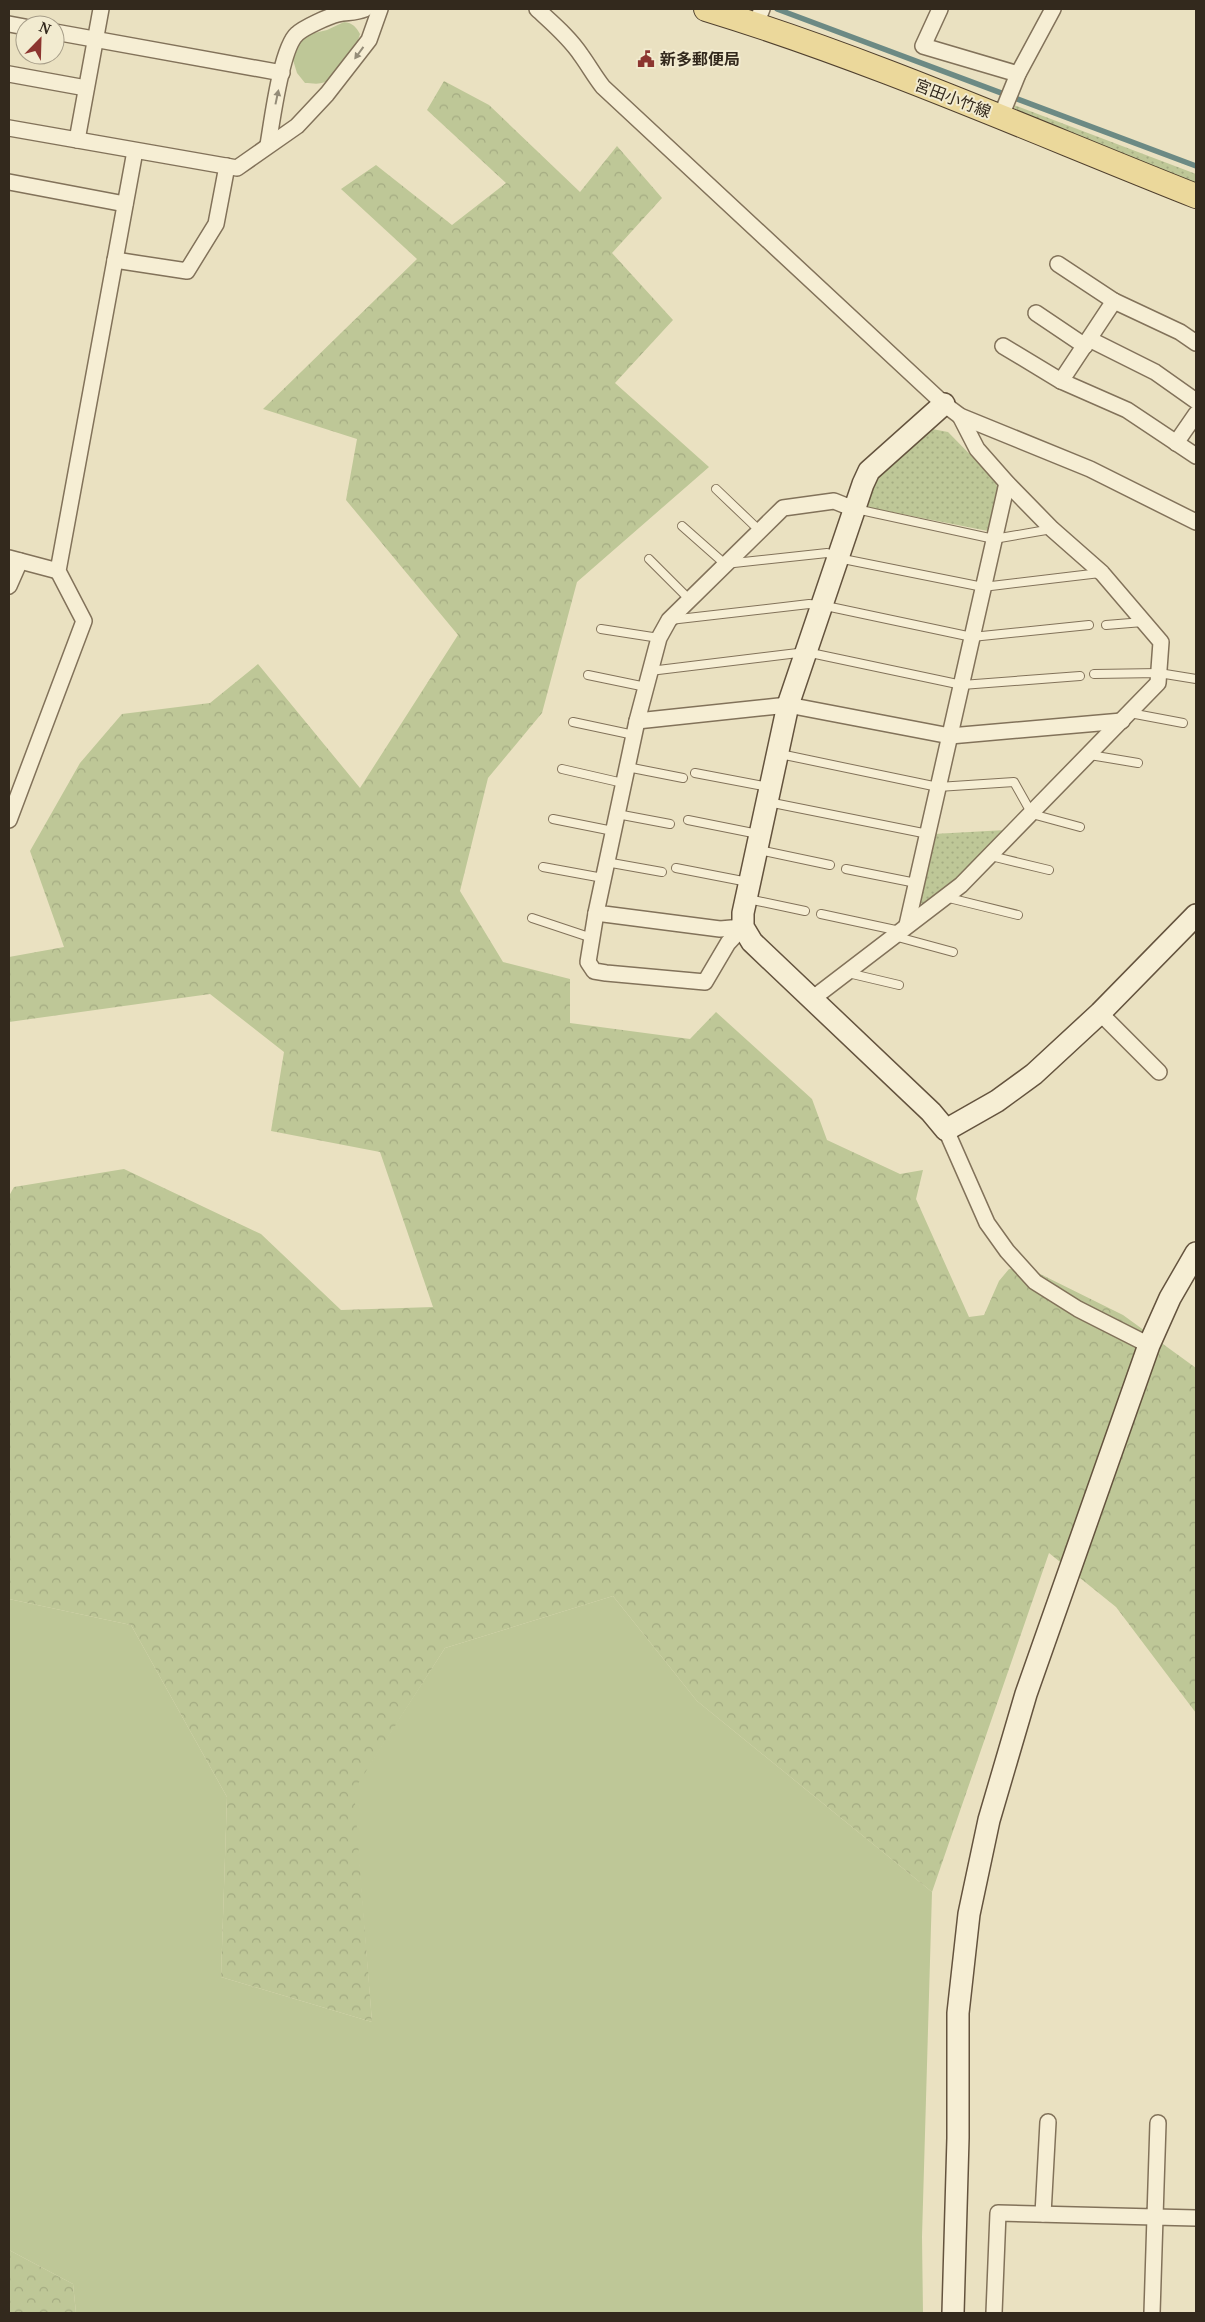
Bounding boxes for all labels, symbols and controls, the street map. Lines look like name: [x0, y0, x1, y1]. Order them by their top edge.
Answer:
north arrow: [15, 15, 65, 65]
text: N: [36, 17, 54, 38]
one-way arrow: [354, 46, 364, 60]
place label: 新多郵便局: [660, 48, 740, 70]
public building icon: 新多郵便局: [636, 49, 656, 69]
street label: 宮田小竹線: [912, 73, 994, 123]
one-way arrow: [273, 90, 281, 105]

